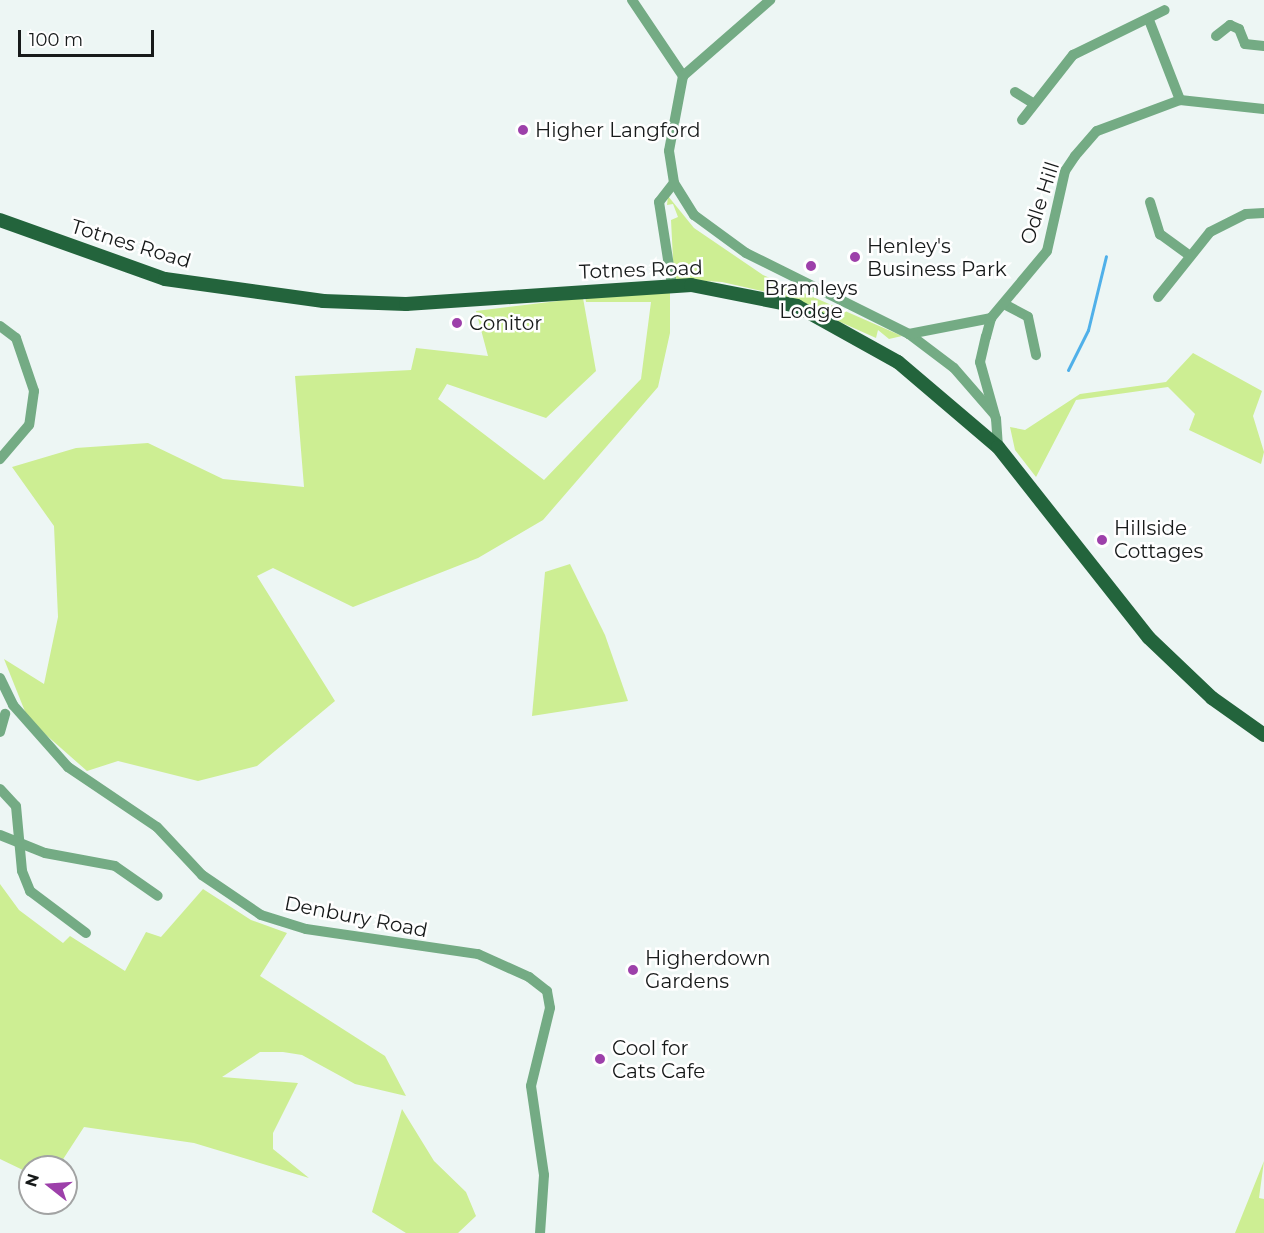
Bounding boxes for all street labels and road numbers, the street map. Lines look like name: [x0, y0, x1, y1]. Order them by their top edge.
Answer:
street label: Odle Hill: [1015, 159, 1065, 247]
street label: Totnes Road: [68, 214, 194, 274]
street label: Totnes Road: [579, 256, 703, 284]
street label: Denbury Road: [282, 891, 430, 943]

